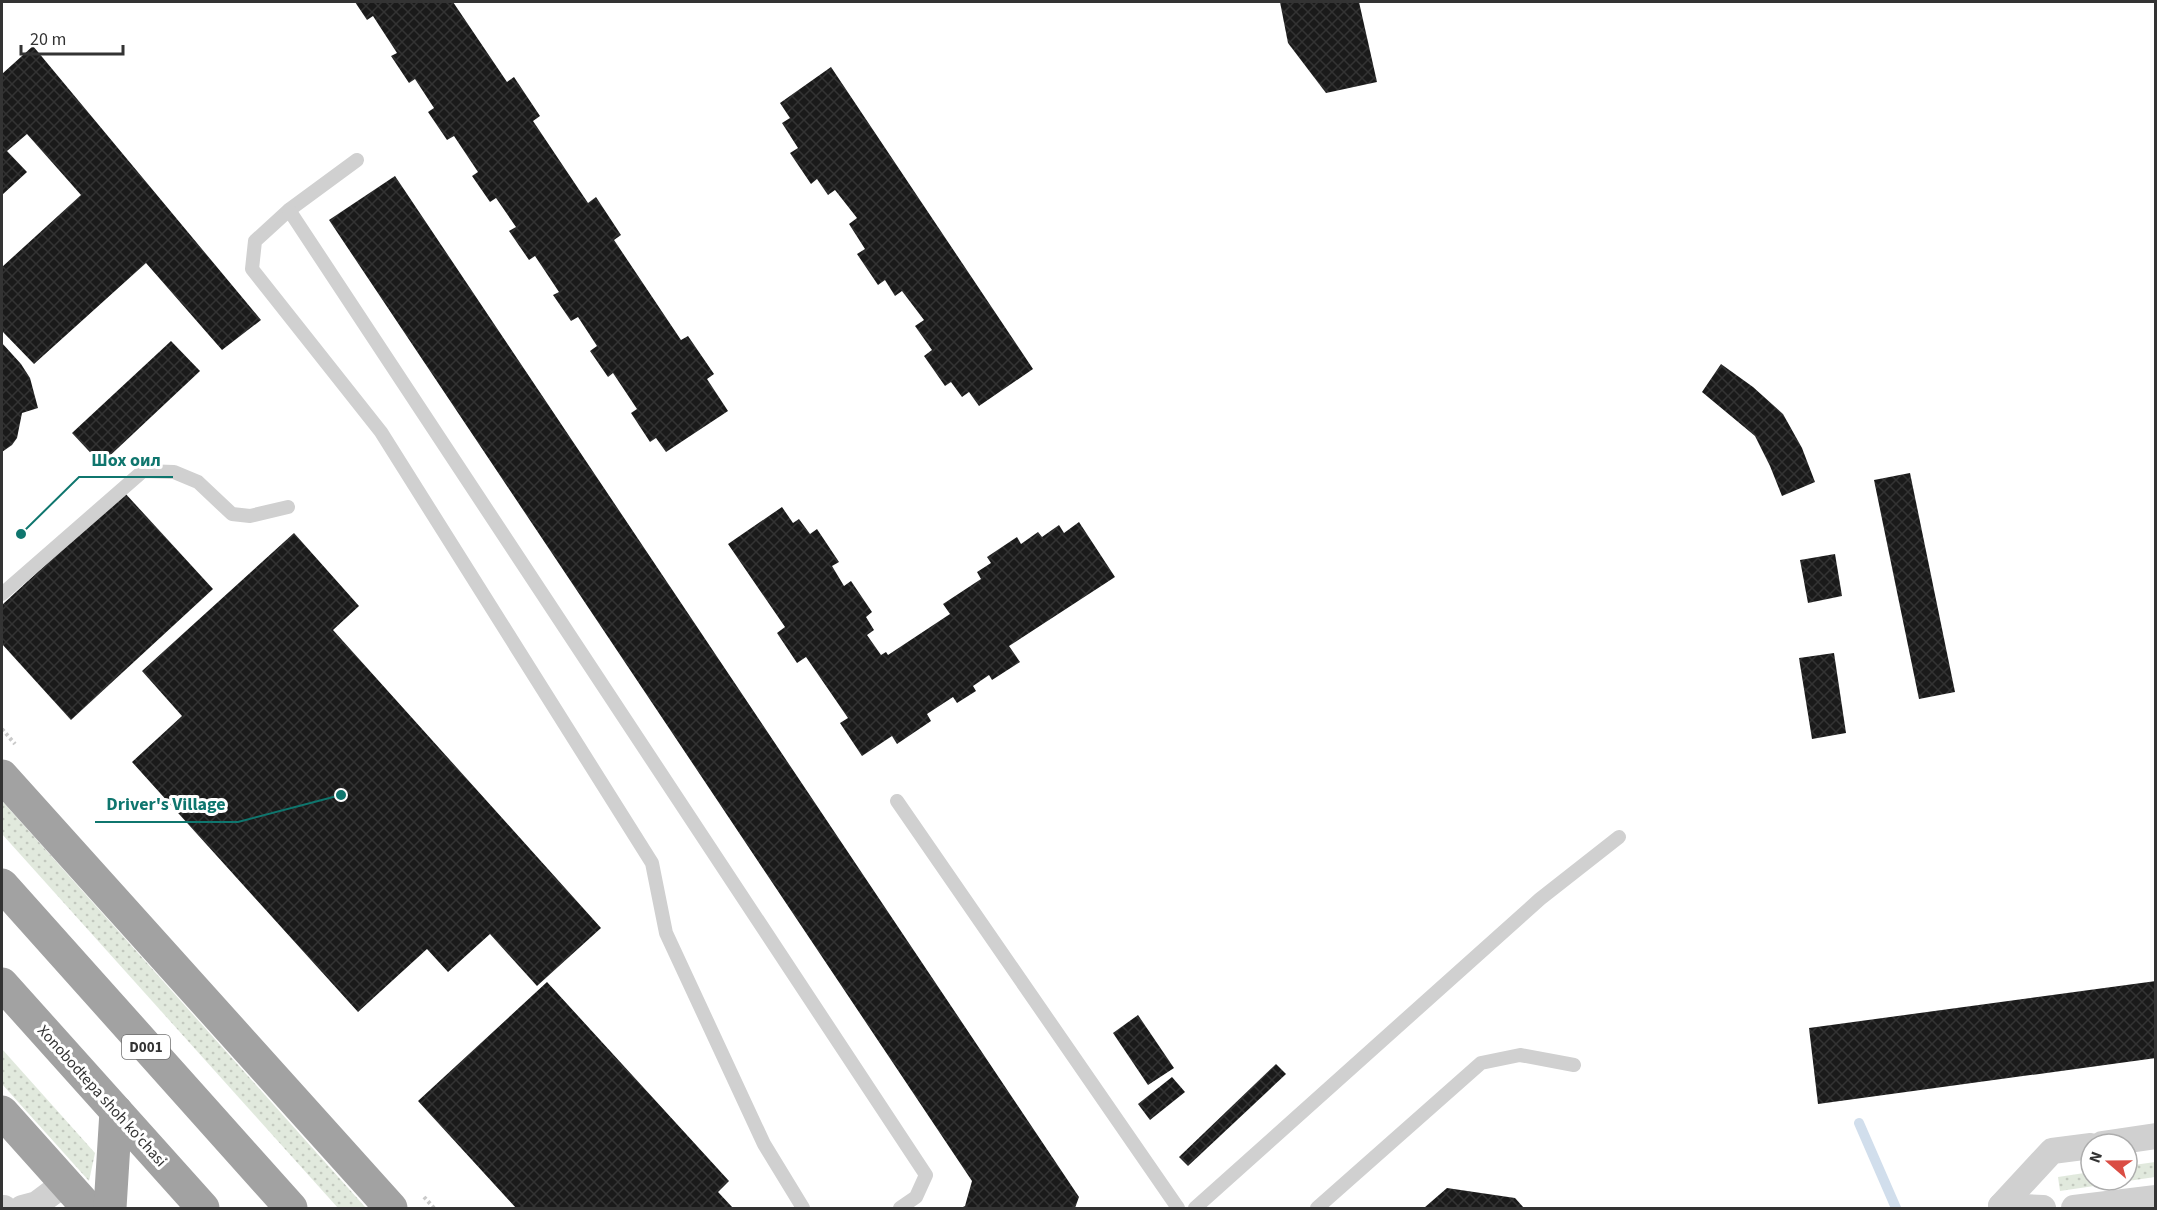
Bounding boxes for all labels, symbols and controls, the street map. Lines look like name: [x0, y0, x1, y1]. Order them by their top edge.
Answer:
scale bar: [21, 18, 123, 56]
text: 20 m: [30, 27, 66, 52]
callout: Шох оил: [79, 441, 173, 477]
text: Шох оил: [91, 448, 161, 473]
callout: Driver's Village: [95, 786, 238, 822]
text: Driver's Village: [106, 792, 226, 817]
street label: Xonobodtepa shoh ko'chasi: [32, 1020, 172, 1172]
road number: D001: [122, 1035, 170, 1059]
north arrow: [2079, 1132, 2139, 1192]
text: N: [2084, 1148, 2108, 1166]

